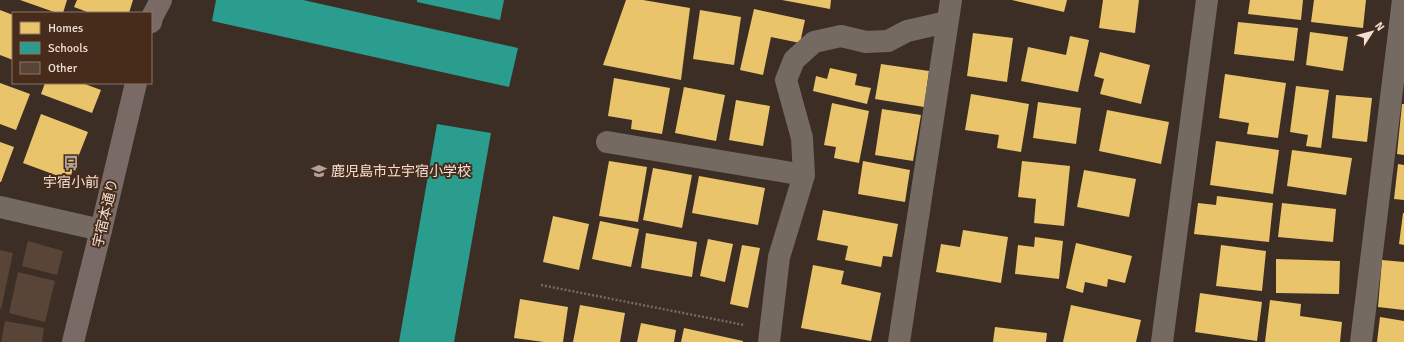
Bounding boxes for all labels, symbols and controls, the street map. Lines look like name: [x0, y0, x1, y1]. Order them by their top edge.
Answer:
legend: [12, 12, 152, 84]
north arrow: [1352, 12, 1392, 52]
text: N: [1372, 19, 1387, 33]
text: Homes: [48, 21, 83, 36]
text: Schools: [48, 41, 88, 56]
text: Other: [48, 61, 78, 76]
bus stop icon: 宇宿小前: [62, 154, 80, 172]
school or university icon: 鹿児島市立宇宿小学校: [310, 162, 328, 180]
place label: 鹿児島市立宇宿小学校: [331, 163, 471, 180]
place label: 宇宿小前: [43, 174, 99, 191]
street label: 宇宿本通り: [89, 177, 122, 249]

